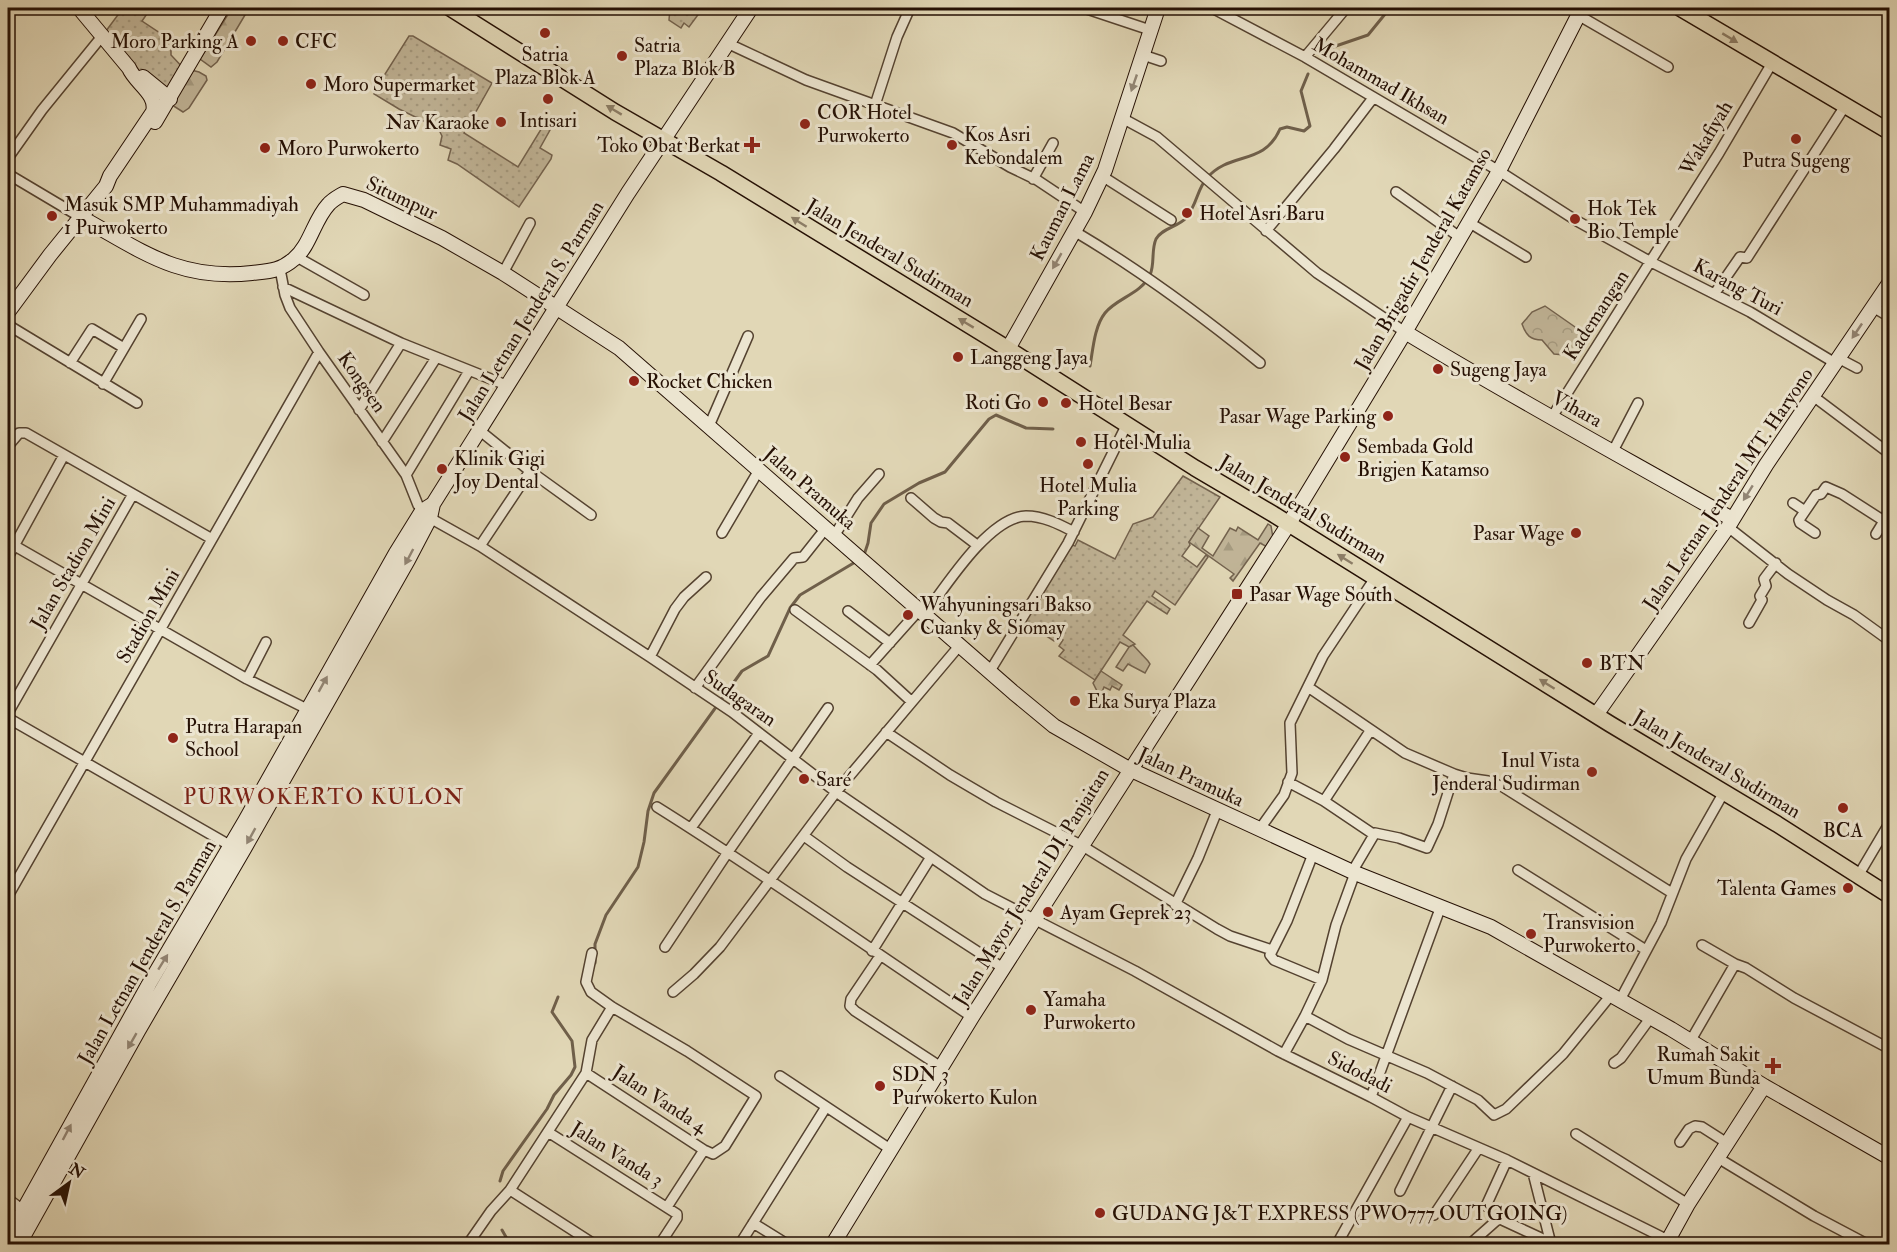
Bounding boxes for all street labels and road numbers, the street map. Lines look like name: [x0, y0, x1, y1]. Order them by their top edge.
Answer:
street label: Mohammad Ikhsan: [1308, 32, 1454, 130]
street label: Wakafiyah: [1673, 96, 1738, 181]
street label: Jalan Brigadir Jenderal Katamso: [1348, 143, 1497, 376]
street label: Kauman Lama: [1024, 148, 1100, 265]
street label: Situmpur: [362, 171, 442, 227]
street label: Jalan Jenderal Sudirman: [801, 192, 978, 313]
street label: Jalan Letnan Jenderal S. Parman: [452, 196, 609, 427]
street label: Karang Turi: [1689, 253, 1787, 321]
street label: Kademangan: [1558, 265, 1634, 365]
street label: Kongsen: [332, 347, 392, 417]
street label: Jalan Letnan Jenderal MT. Haryono: [1637, 363, 1819, 616]
street label: Vihara: [1547, 385, 1607, 433]
street label: Jalan Pramuka: [758, 440, 862, 535]
street label: Jalan Jenderal Sudirman: [1214, 448, 1391, 569]
street label: Jalan Stadion Mini: [24, 492, 121, 635]
street label: Stadion Mini: [111, 564, 185, 668]
street label: Sudagaran: [699, 664, 781, 732]
street label: Jalan Jenderal Sudirman: [1628, 703, 1805, 824]
street label: Jalan Pramuka: [1133, 741, 1249, 813]
street label: Jalan Mayor Jenderal DI. Panjaitan: [947, 764, 1115, 1011]
street label: Jalan Letnan Jenderal S. Parman: [72, 835, 222, 1070]
street label: Sidodadi: [1324, 1045, 1396, 1099]
street label: Jalan Vanda 4: [607, 1059, 713, 1139]
street label: Jalan Vanda 3: [565, 1115, 668, 1192]

